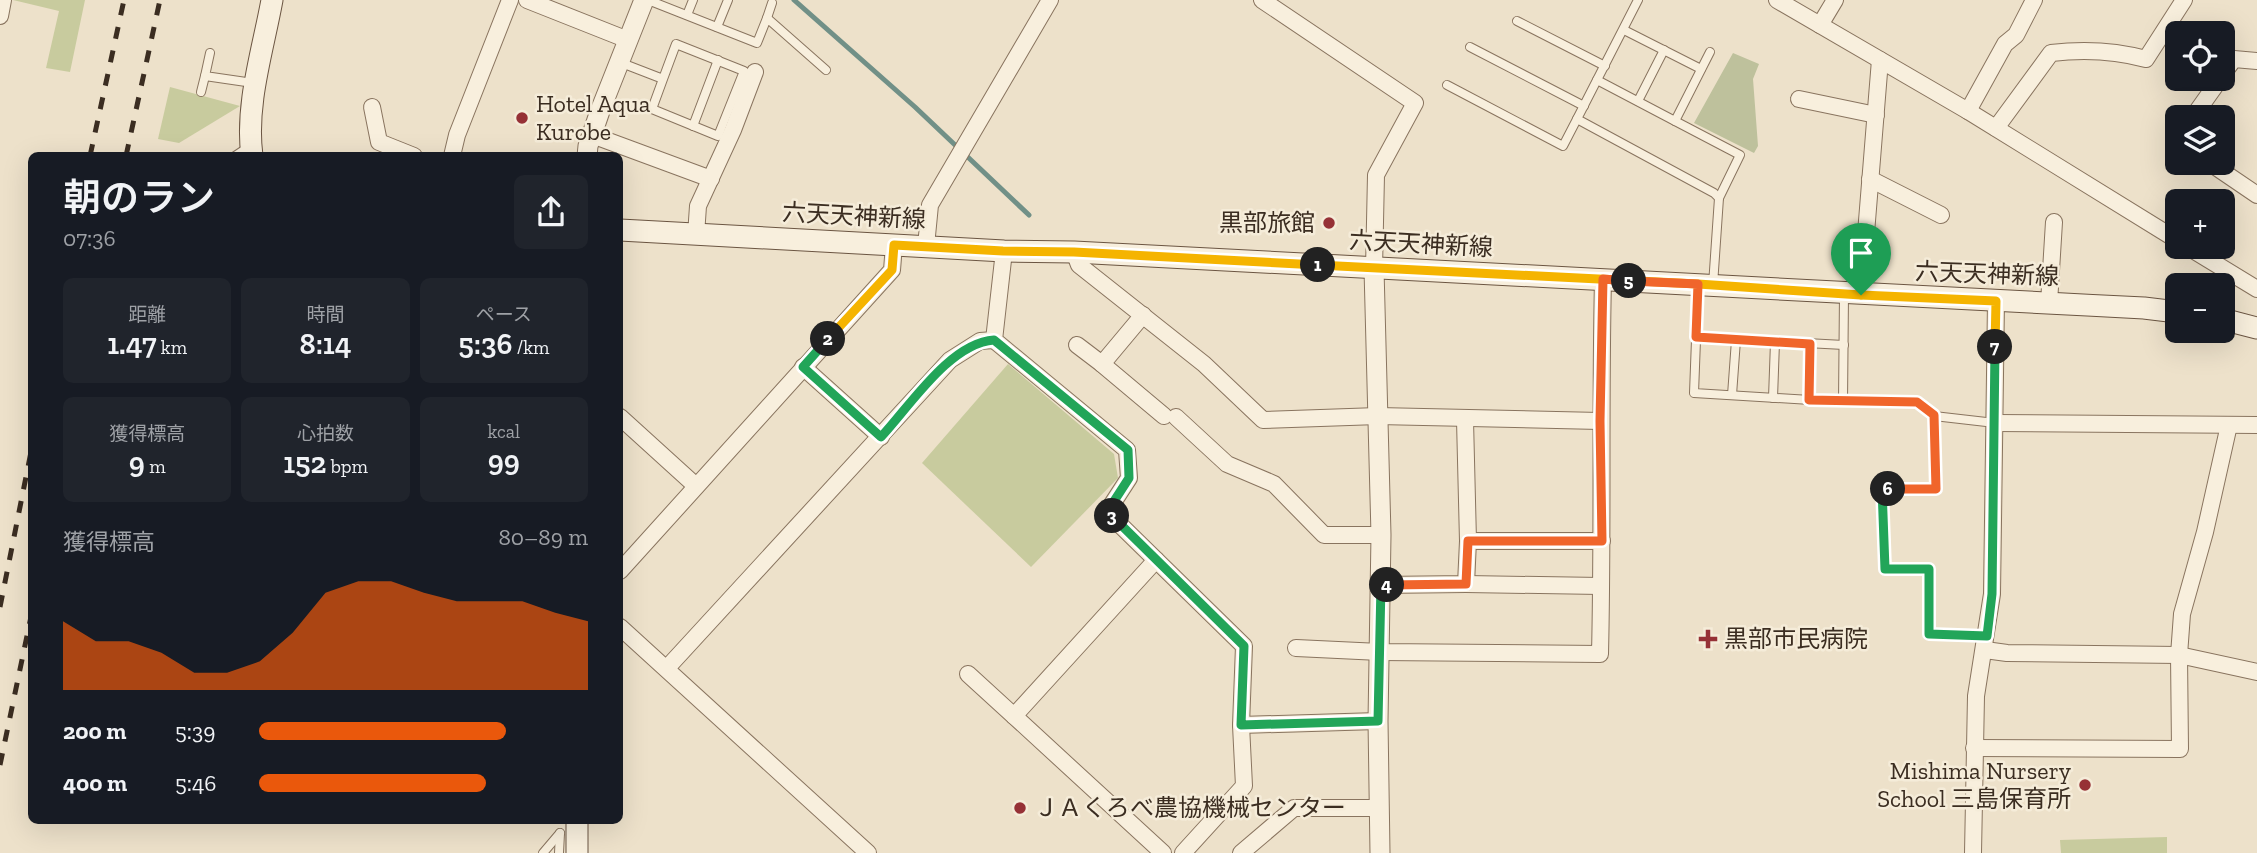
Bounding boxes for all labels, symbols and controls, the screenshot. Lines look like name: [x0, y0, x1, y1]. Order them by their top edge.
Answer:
map controls: [2165, 21, 2235, 343]
button: locate: [2165, 21, 2235, 91]
place label: Hotel Aqua Kurobe: [536, 89, 651, 146]
button: layers: [2165, 105, 2235, 175]
marker: Hotel Aqua Kurobe: [514, 110, 530, 126]
text: 朝のラン: [63, 175, 215, 221]
button: share: [514, 175, 588, 249]
button: +: [2165, 189, 2235, 259]
street label: 六天天神新線: [781, 197, 927, 234]
place label: 黒部旅館: [1219, 208, 1315, 237]
marker: 黒部旅館: [1321, 215, 1337, 231]
pin: [1831, 223, 1891, 295]
text: 07:36: [63, 224, 116, 252]
street label: 六天天神新線: [1348, 225, 1494, 262]
icon: arrive: [1842, 234, 1880, 272]
pin: 1: [1300, 247, 1336, 282]
text: 1: [1314, 253, 1321, 276]
street label: 六天天神新線: [1915, 256, 2059, 291]
pin: 5: [1612, 264, 1646, 298]
text: 5: [1624, 269, 1633, 292]
button: −: [2165, 273, 2235, 343]
text: 距離: [128, 303, 166, 326]
text: 時間: [306, 303, 345, 326]
text: ペース: [476, 303, 532, 326]
pin: 2: [810, 322, 846, 356]
text: 1.47: [107, 326, 157, 362]
text: 8:14: [299, 326, 351, 362]
text: 5:36: [458, 326, 512, 362]
text: 2: [822, 327, 833, 350]
pin: 7: [1978, 330, 2012, 364]
text: 7: [1990, 335, 1999, 358]
text: km: [157, 336, 187, 359]
text: /km: [512, 336, 549, 359]
text: kcal: [488, 420, 520, 443]
text: 獲得標高: [109, 422, 185, 445]
text: 心拍数: [297, 422, 354, 445]
text: 99: [488, 443, 520, 479]
text: 9: [129, 445, 145, 481]
text: 152: [283, 445, 327, 481]
text: m: [145, 455, 166, 478]
text: bpm: [327, 455, 368, 478]
pin: 6: [1870, 472, 1906, 506]
text: 6: [1882, 477, 1893, 500]
pin: 3: [1094, 498, 1130, 534]
text: 3: [1106, 504, 1117, 527]
text: 80–89 m: [498, 523, 588, 551]
text: 獲得標高: [63, 528, 155, 556]
pin: 4: [1370, 568, 1404, 602]
text: 4: [1381, 573, 1392, 596]
place label: 黒部市民病院: [1724, 624, 1868, 653]
marker: 黒部市民病院: [1698, 629, 1718, 649]
text: 200 m: [63, 717, 126, 745]
text: 5:39: [175, 717, 215, 745]
place label: Mishima Nursery School 三島保育所: [1877, 756, 2072, 813]
text: 400 m: [63, 769, 127, 797]
text: 5:46: [175, 769, 217, 797]
marker: Mishima Nursery School 三島保育所: [2077, 777, 2093, 793]
place label: ＪＡくろべ農協機械センター: [1034, 793, 1346, 822]
marker: ＪＡくろべ農協機械センター: [1012, 800, 1028, 816]

